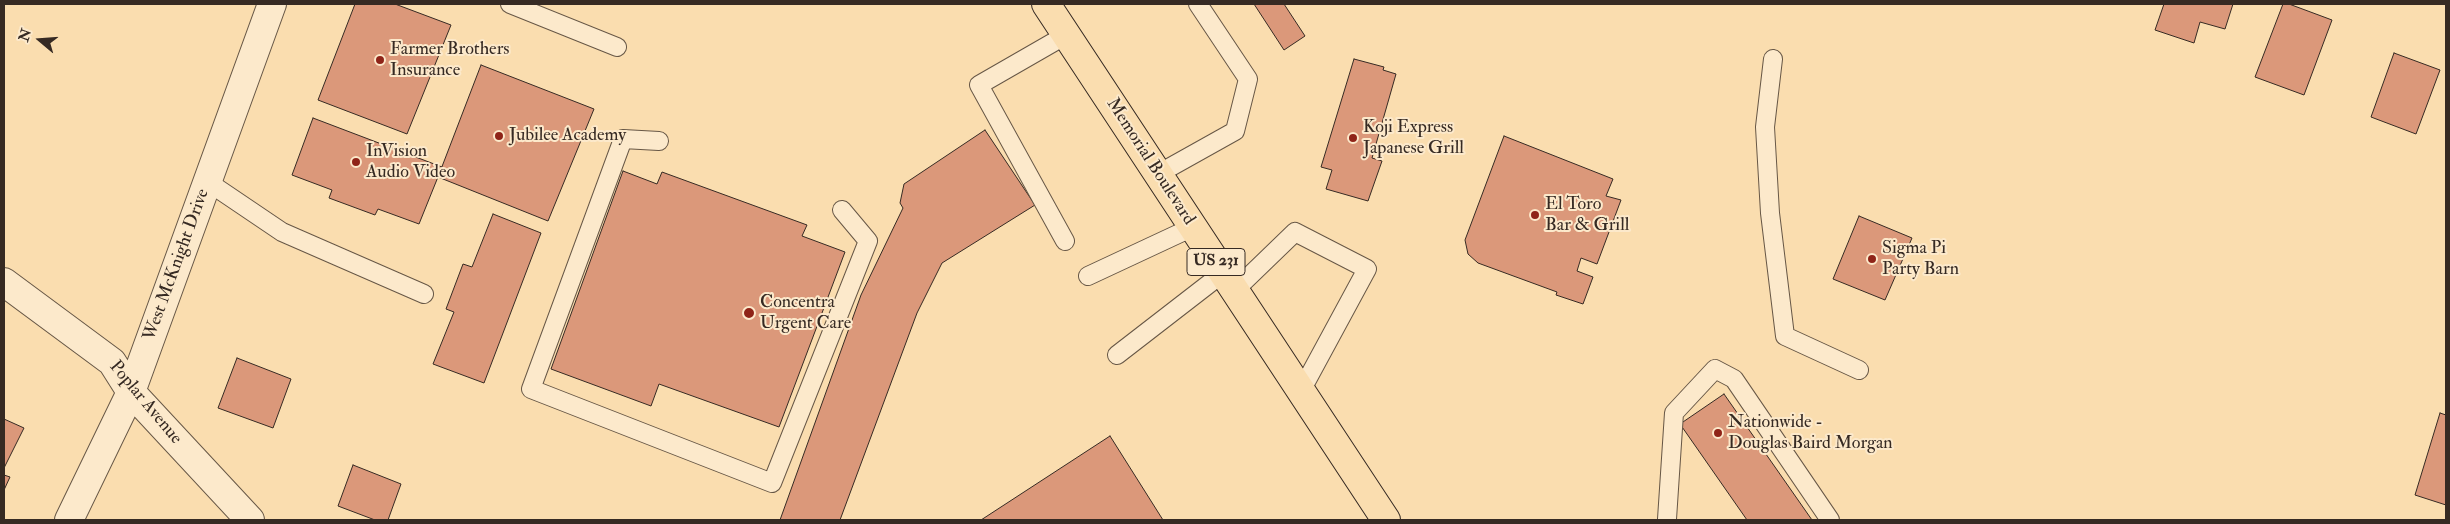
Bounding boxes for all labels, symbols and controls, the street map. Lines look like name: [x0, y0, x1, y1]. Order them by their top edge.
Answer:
north arrow: [15, 15, 65, 65]
text: N: [15, 27, 35, 44]
place label: Farmer Brothers Insurance: [390, 39, 510, 82]
marker: Farmer Brothers Insurance: [374, 54, 386, 66]
street label: Memorial Boulevard: [1101, 95, 1199, 229]
place label: Koji Express Japanese Grill: [1363, 117, 1464, 160]
place label: Jubilee Academy: [509, 125, 626, 147]
marker: Jubilee Academy: [493, 130, 505, 142]
marker: Koji Express Japanese Grill: [1347, 132, 1359, 144]
place label: InVision Audio Video: [366, 141, 455, 183]
marker: InVision Audio Video: [350, 156, 362, 168]
street label: West McKnight Drive: [139, 186, 215, 344]
place label: El Toro Bar & Grill: [1545, 194, 1629, 236]
marker: El Toro Bar & Grill: [1529, 209, 1541, 221]
place label: Sigma Pi Party Barn: [1882, 238, 1959, 280]
road number: US 231: [1187, 248, 1245, 276]
marker: Sigma Pi Party Barn: [1866, 253, 1878, 265]
place label: Concentra Urgent Care: [760, 292, 851, 334]
marker: Concentra Urgent Care: [742, 306, 756, 320]
street label: Poplar Avenue: [104, 357, 186, 449]
place label: Nationwide - Douglas Baird Morgan: [1728, 412, 1893, 454]
marker: Nationwide - Douglas Baird Morgan: [1712, 427, 1724, 439]

